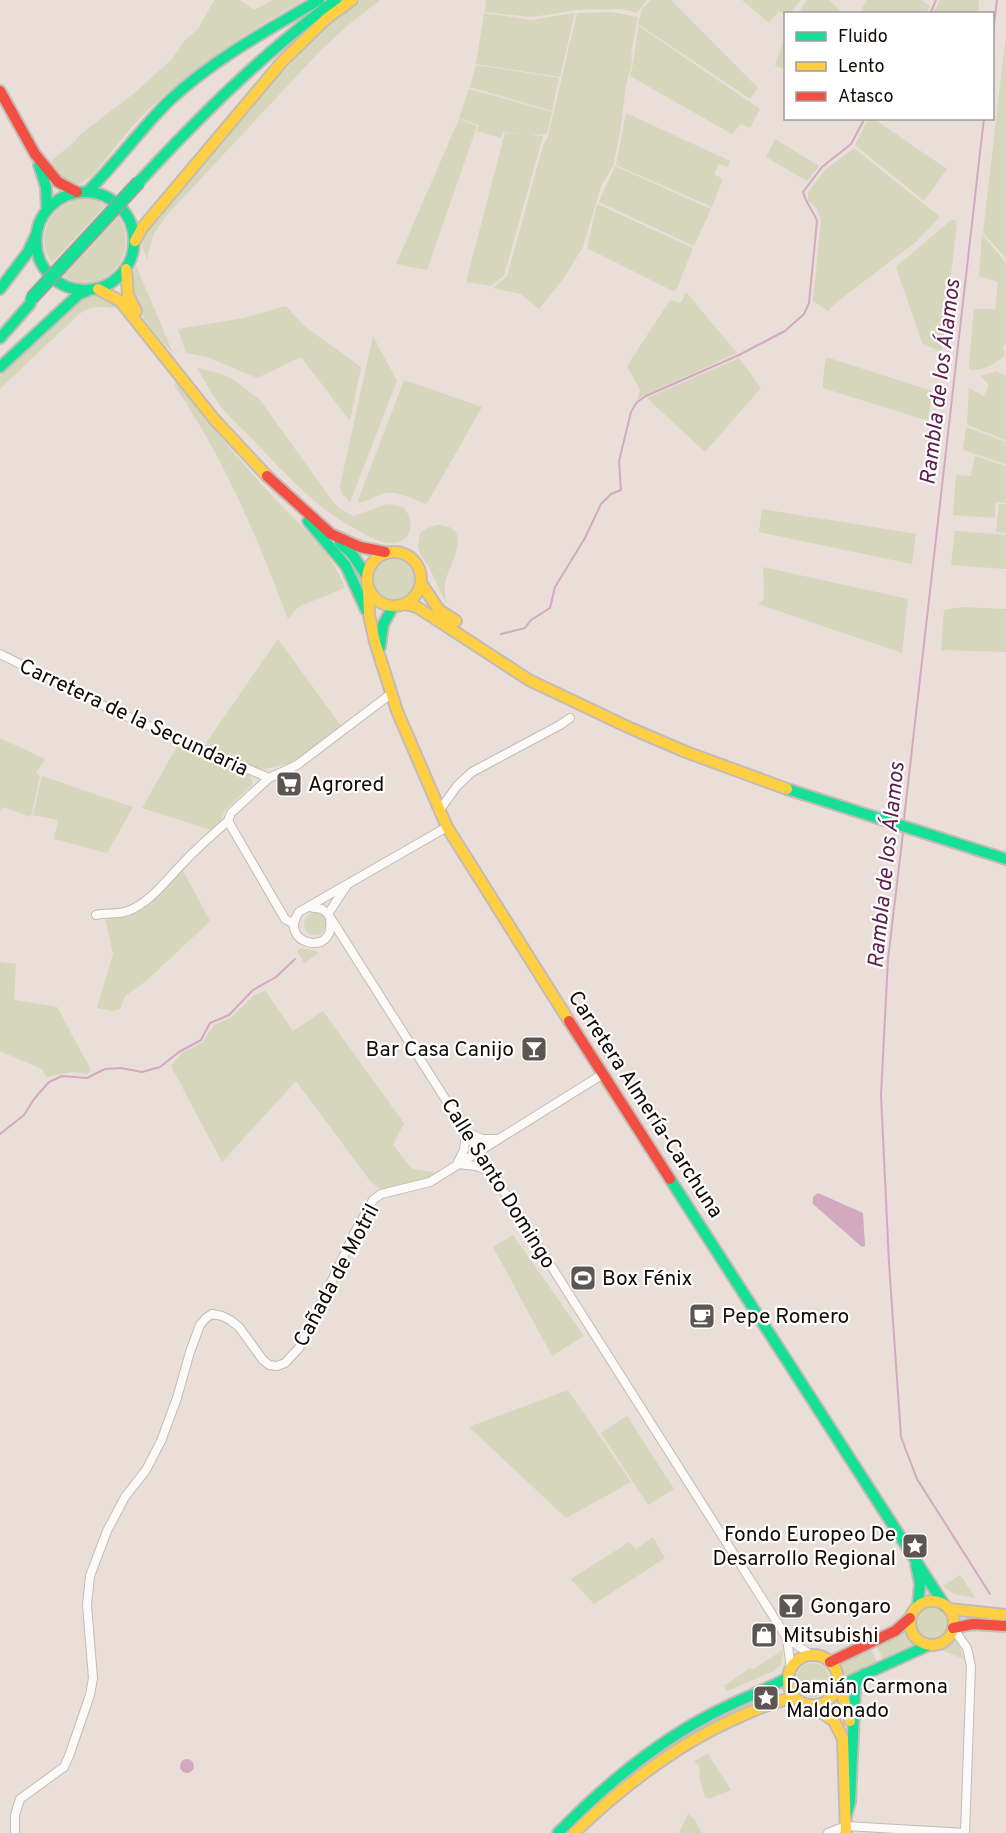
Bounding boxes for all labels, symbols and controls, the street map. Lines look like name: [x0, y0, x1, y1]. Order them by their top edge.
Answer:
legend: [784, 12, 994, 120]
text: Fluido: [838, 26, 888, 49]
text: Lento: [838, 56, 884, 79]
text: Atasco: [838, 86, 894, 109]
water label: Rambla de los Álamos: [913, 277, 968, 487]
street label: Carretera de la Secundaria: [14, 653, 252, 783]
water label: Rambla de los Álamos: [861, 760, 912, 970]
supermarket icon: Agrored: [274, 769, 304, 799]
place label: Agrored: [308, 772, 384, 799]
street label: Carretera Almería-Carchuna: [561, 986, 728, 1224]
bar icon: Bar Casa Canijo: [519, 1034, 549, 1064]
place label: Bar Casa Canijo: [366, 1037, 514, 1064]
street label: Calle Santo Domingo: [434, 1093, 561, 1274]
street label: Cañada de Motril: [288, 1199, 386, 1352]
sports icon: Box Fénix: [568, 1263, 598, 1293]
place label: Box Fénix: [602, 1266, 693, 1293]
cafe icon: Pepe Romero: [687, 1301, 717, 1331]
place label: Pepe Romero: [722, 1304, 849, 1331]
place label: Fondo Europeo De Desarrollo Regional: [712, 1522, 896, 1573]
place icon: Fondo Europeo De Desarrollo Regional: [900, 1531, 930, 1561]
bar icon: Gongaro: [776, 1591, 806, 1621]
place label: Gongaro: [810, 1594, 891, 1621]
shop icon: Mitsubishi: [749, 1620, 779, 1650]
place label: Mitsubishi: [783, 1623, 879, 1650]
place label: Damián Carmona Maldonado: [786, 1674, 948, 1725]
place icon: Damián Carmona Maldonado: [751, 1683, 781, 1713]

